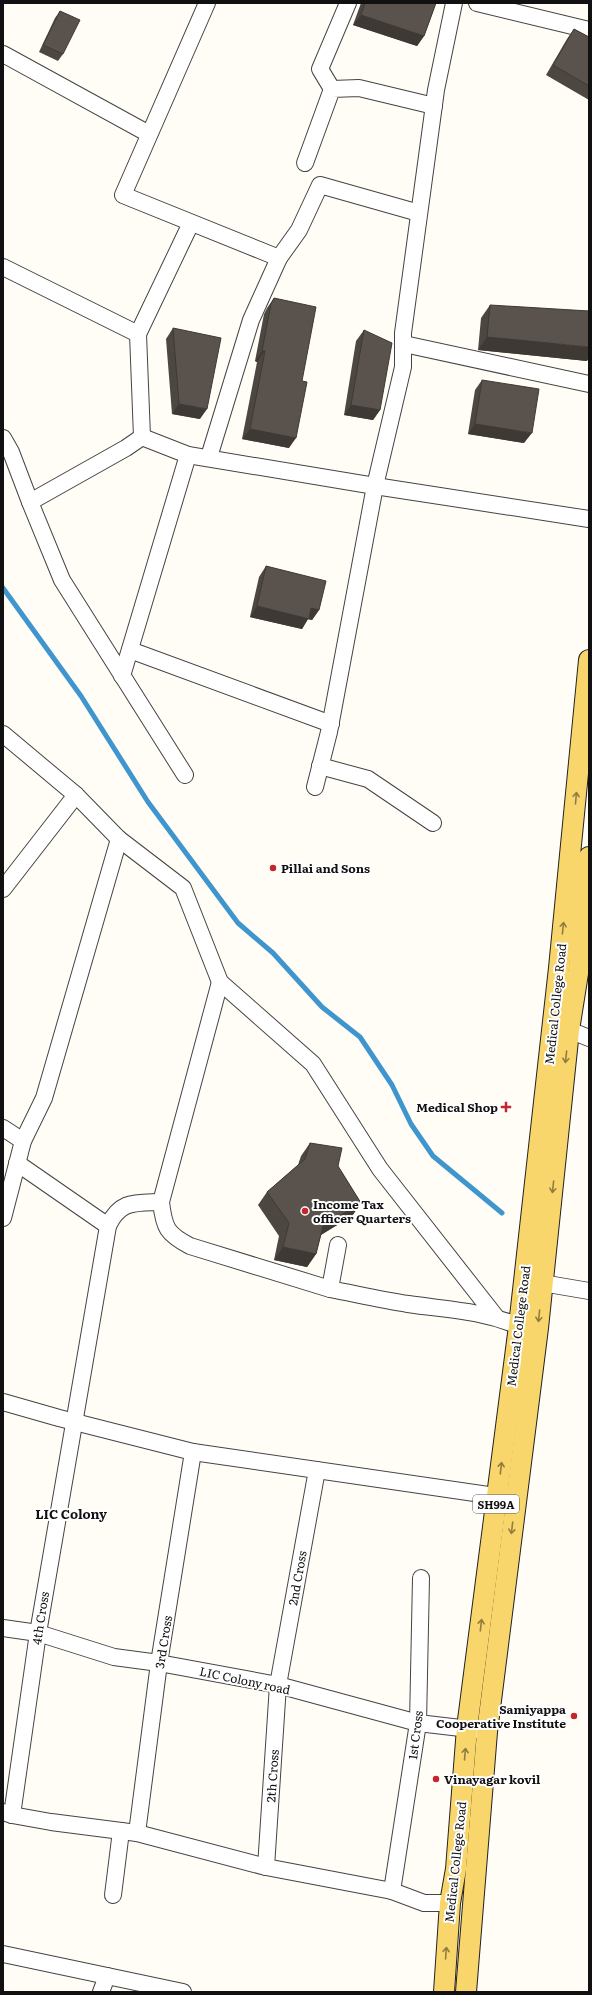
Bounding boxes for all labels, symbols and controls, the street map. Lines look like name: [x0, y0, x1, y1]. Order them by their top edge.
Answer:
one-way arrow: [572, 792, 580, 805]
place label: Pillai and Sons: [281, 859, 370, 877]
marker: Pillai and Sons: [268, 863, 278, 873]
one-way arrow: [560, 922, 567, 935]
street label: Medical College Road: [540, 942, 570, 1066]
one-way arrow: [563, 1050, 570, 1063]
place label: Medical Shop: [416, 1098, 498, 1116]
marker: Medical Shop: [501, 1102, 511, 1112]
one-way arrow: [549, 1180, 556, 1193]
place label: Income Tax officer Quarters: [313, 1195, 411, 1227]
marker: Income Tax officer Quarters: [300, 1206, 310, 1216]
street label: Medical College Road: [502, 1264, 534, 1388]
one-way arrow: [535, 1309, 543, 1322]
one-way arrow: [497, 1462, 505, 1475]
road number: SH99A: [473, 1495, 519, 1513]
district label: LIC Colony: [35, 1504, 107, 1523]
one-way arrow: [509, 1521, 516, 1534]
street label: 2nd Cross: [283, 1549, 311, 1607]
street label: 4th Cross: [27, 1590, 53, 1646]
street label: 3rd Cross: [150, 1614, 176, 1670]
one-way arrow: [477, 1619, 484, 1632]
street label: LIC Colony road: [198, 1662, 293, 1699]
place label: Samiyappa Cooperative Institute: [436, 1700, 566, 1732]
street label: 1st Cross: [403, 1709, 427, 1760]
marker: Samiyappa Cooperative Institute: [569, 1711, 579, 1721]
street label: 2th Cross: [261, 1748, 283, 1803]
one-way arrow: [462, 1748, 469, 1761]
place label: Vinayagar kovil: [444, 1770, 541, 1788]
marker: Vinayagar kovil: [431, 1774, 441, 1784]
street label: Medical College Road: [440, 1800, 470, 1924]
one-way arrow: [443, 1947, 450, 1960]

